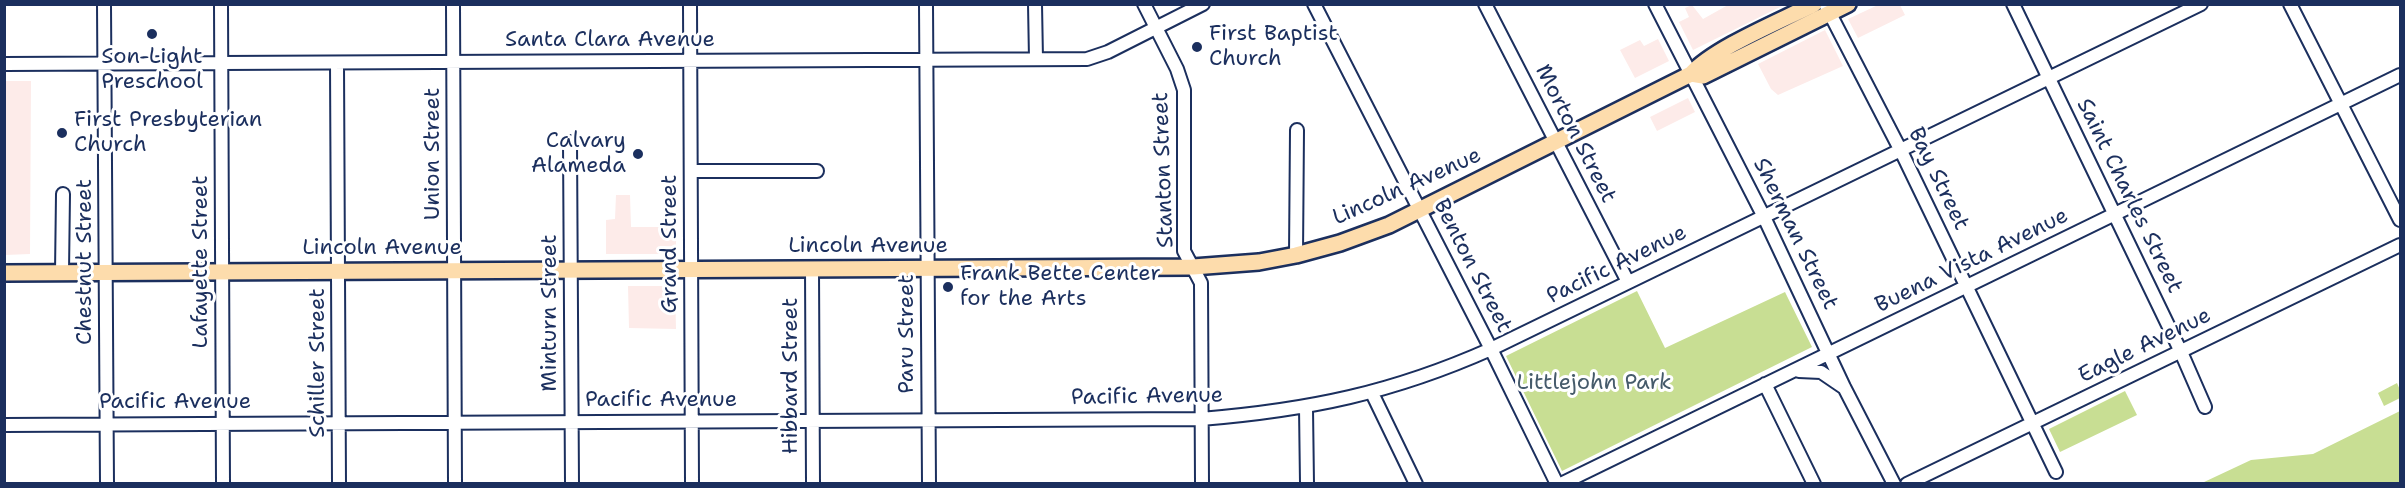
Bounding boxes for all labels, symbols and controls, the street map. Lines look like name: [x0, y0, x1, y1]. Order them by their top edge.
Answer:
place label: First Baptist Church: [1209, 21, 1338, 72]
marker: Son-Light Preschool: [145, 27, 159, 41]
street label: Santa Clara Avenue: [505, 27, 715, 53]
marker: First Baptist Church: [1190, 40, 1204, 54]
place label: Son-Light Preschool: [101, 44, 203, 96]
street label: Morton Street: [1529, 60, 1621, 208]
street label: Union Street: [420, 88, 446, 220]
street label: Stanton Street: [1148, 92, 1180, 248]
street label: Saint Charles Street: [2070, 94, 2188, 298]
place label: First Presbyterian Church: [74, 107, 262, 158]
street label: Bay Street: [1902, 123, 1974, 235]
marker: First Presbyterian Church: [55, 126, 69, 140]
place label: Calvary Alameda: [531, 128, 626, 180]
street label: Lincoln Avenue: [1329, 142, 1485, 232]
marker: Calvary Alameda: [631, 147, 645, 161]
street label: Sherman Street: [1747, 154, 1843, 314]
street label: Grand Street: [657, 175, 683, 313]
street label: Lafayette Street: [188, 176, 214, 348]
street label: Chestnut Street: [72, 179, 98, 345]
street label: Benton Street: [1427, 195, 1517, 337]
street label: Buena Vista Avenue: [1871, 203, 2073, 319]
street label: Pacific Avenue: [1543, 220, 1691, 310]
street label: Lincoln Avenue: [788, 233, 948, 259]
street label: Minturn Street: [537, 234, 563, 392]
street label: Lincoln Avenue: [302, 235, 462, 261]
place label: Frank Bette Center for the Arts: [960, 261, 1161, 312]
street label: Paru Street: [894, 274, 920, 394]
marker: Frank Bette Center for the Arts: [941, 280, 955, 294]
street label: Schiller Street: [305, 288, 331, 438]
street label: Hibbard Street: [778, 298, 804, 454]
street label: Eagle Avenue: [2074, 303, 2216, 389]
park label: Littlejohn Park: [1516, 370, 1672, 396]
street label: Pacific Avenue: [1071, 382, 1223, 412]
street label: Pacific Avenue: [585, 387, 737, 413]
street label: Pacific Avenue: [99, 389, 251, 415]

